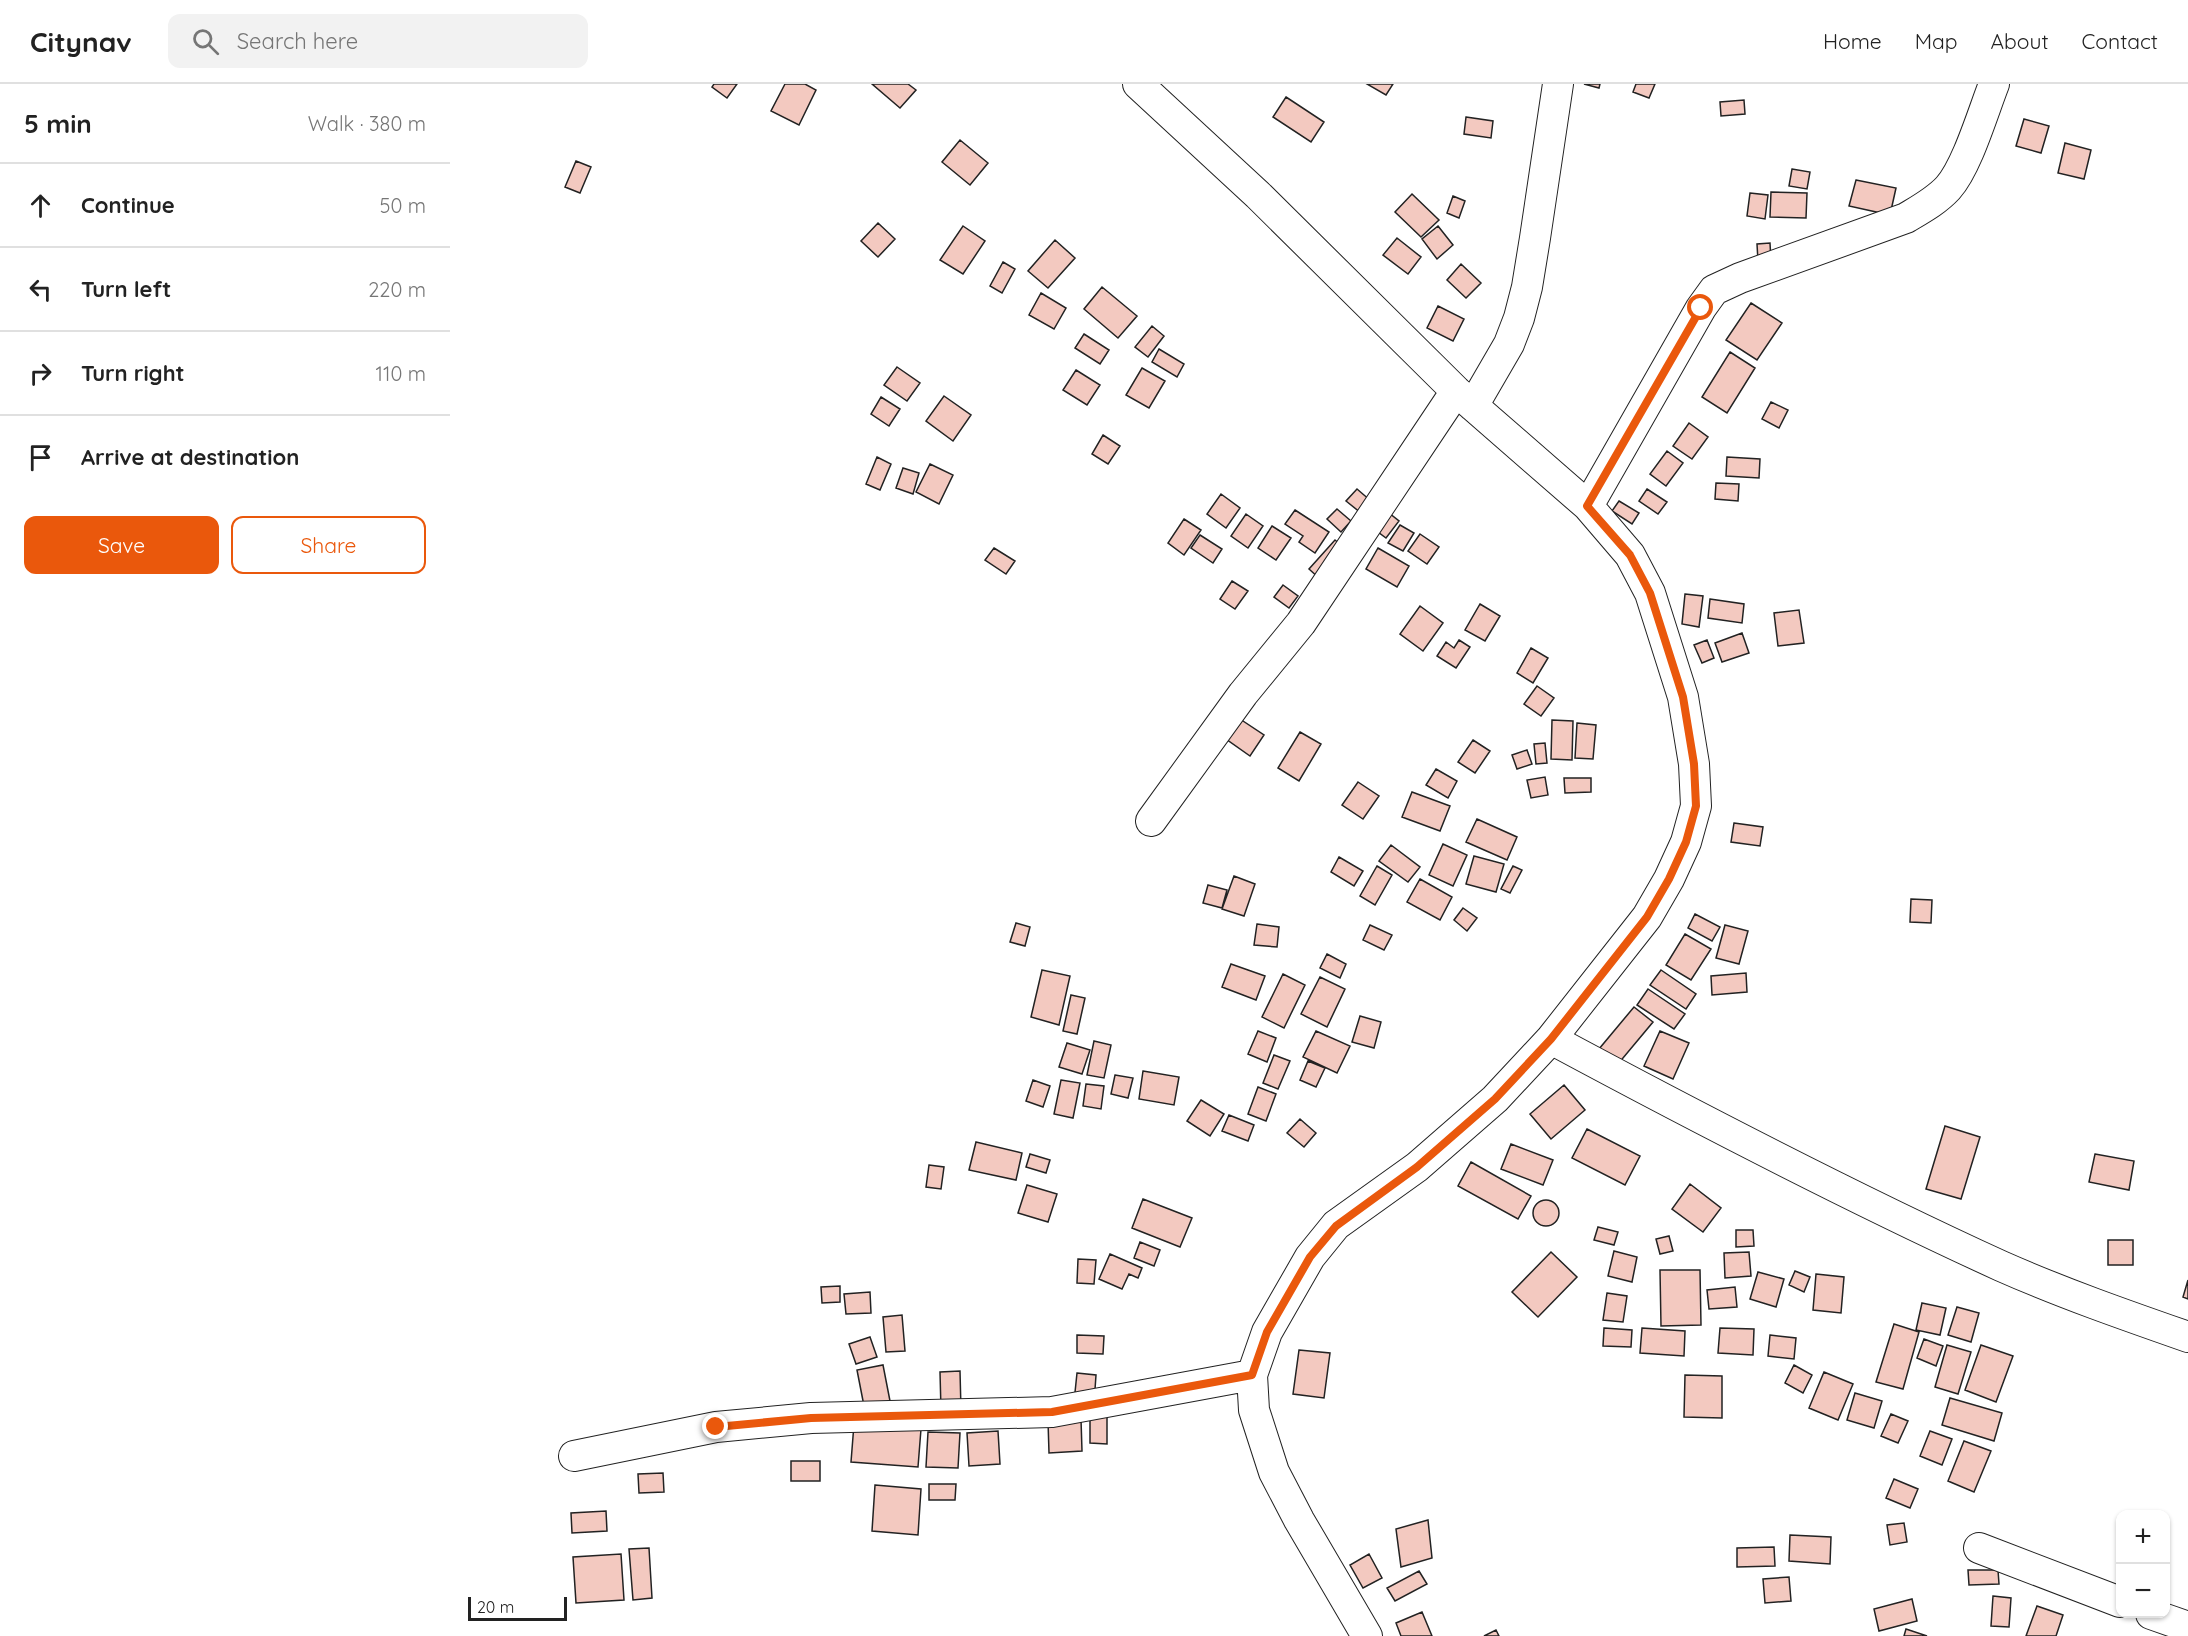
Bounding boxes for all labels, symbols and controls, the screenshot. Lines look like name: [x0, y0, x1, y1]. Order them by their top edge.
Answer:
search box: [168, 14, 588, 68]
text: Citynav: [30, 24, 132, 59]
icon: search: [189, 25, 222, 58]
text: Search here: [237, 27, 358, 55]
text: Home: [1823, 28, 1882, 54]
text: Map: [1915, 28, 1958, 54]
text: About: [1991, 28, 2049, 54]
text: Contact: [2082, 28, 2158, 54]
text: 5 min: [24, 107, 92, 140]
text: Walk · 380 m: [308, 111, 426, 136]
icon: ahead: [24, 189, 57, 222]
text: Continue: [81, 191, 175, 219]
text: 50 m: [380, 193, 426, 218]
icon: left: [24, 273, 57, 306]
text: Turn left: [81, 275, 171, 303]
text: 220 m: [368, 277, 426, 302]
route start: [1687, 294, 1713, 320]
icon: right: [24, 357, 57, 390]
text: Turn right: [81, 359, 185, 387]
text: 110 m: [376, 361, 426, 386]
icon: arrive: [24, 441, 57, 474]
text: Arrive at destination: [81, 443, 299, 471]
button: Save: [24, 516, 219, 574]
button: Share: [231, 516, 426, 574]
route end: [702, 1413, 728, 1439]
map controls: [2116, 1510, 2170, 1618]
button: +: [2116, 1510, 2170, 1564]
button: −: [2116, 1564, 2170, 1618]
scale bar: [468, 1594, 567, 1622]
text: 20 m: [477, 1597, 514, 1617]

